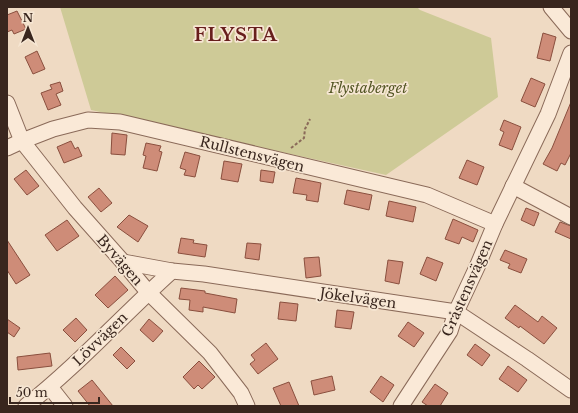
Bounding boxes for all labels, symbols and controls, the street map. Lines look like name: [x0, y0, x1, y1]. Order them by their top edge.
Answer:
north arrow: [8, 8, 48, 48]
text: N: [23, 11, 34, 25]
district label: FLYSTA: [194, 24, 278, 46]
park label: Flystaberget: [328, 79, 408, 97]
street label: Rullstensvägen: [198, 132, 307, 176]
street label: Byvägen: [93, 231, 147, 289]
street label: Gråstensvägen: [438, 236, 497, 339]
street label: Jökelvägen: [317, 283, 398, 312]
street label: Lövvägen: [69, 308, 132, 370]
scale bar: [10, 379, 99, 405]
text: 50 m: [16, 385, 48, 400]

